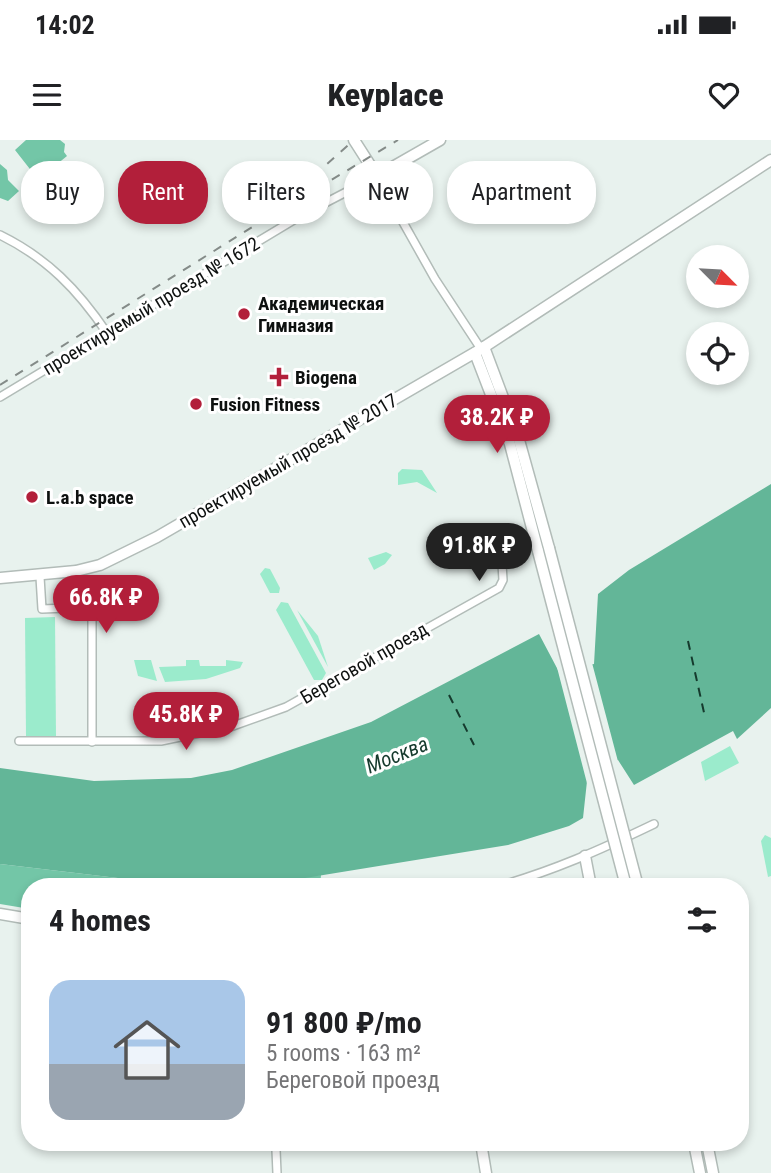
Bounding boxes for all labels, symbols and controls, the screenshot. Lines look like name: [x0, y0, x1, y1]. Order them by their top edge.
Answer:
text: 14:02: [35, 10, 95, 40]
icon: menu: [28, 76, 66, 114]
text: Keyplace: [327, 76, 444, 114]
icon: heart: [705, 76, 743, 114]
chip: Buy: [21, 161, 104, 224]
chip: Rent: [118, 161, 208, 224]
chip: Filters: [222, 161, 330, 224]
chip: New: [344, 161, 433, 224]
chip: Apartment: [447, 161, 596, 224]
street label: проектируемый проезд № 1672: [38, 232, 264, 380]
north arrow: [686, 245, 749, 308]
map controls: [686, 245, 749, 385]
place label: Академическая Гимназия: [258, 292, 384, 337]
marker: Академическая Гимназия: [236, 306, 252, 322]
button: locate: [686, 322, 749, 385]
place label: Biogena: [295, 366, 357, 389]
marker: Biogena: [269, 367, 289, 387]
street label: проектируемый проезд № 2017: [175, 389, 401, 533]
place label: Fusion Fitness: [210, 393, 320, 416]
marker: Fusion Fitness: [188, 396, 204, 412]
pin: 38.2K ₽: [432, 396, 562, 455]
text: 38.2K ₽: [460, 404, 534, 431]
place label: L.a.b space: [46, 486, 134, 509]
marker: L.a.b space: [24, 489, 40, 505]
pin: 91.8K ₽: [414, 524, 544, 583]
text: 91.8K ₽: [442, 532, 516, 559]
pin: 66.8K ₽: [41, 575, 171, 635]
text: 66.8K ₽: [69, 584, 143, 611]
street label: Береговой проезд: [296, 617, 432, 709]
pin: 45.8K ₽: [121, 692, 251, 752]
text: 45.8K ₽: [149, 701, 223, 728]
water label: Москва: [362, 732, 432, 778]
icon: filters: [683, 901, 721, 939]
text: 4 homes: [49, 903, 151, 938]
text: 91 800 ₽/mo: [266, 1005, 422, 1040]
icon: home: [105, 1008, 189, 1092]
text: 5 rooms · 163 m²: [266, 1040, 421, 1067]
text: Береговой проезд: [266, 1067, 440, 1094]

